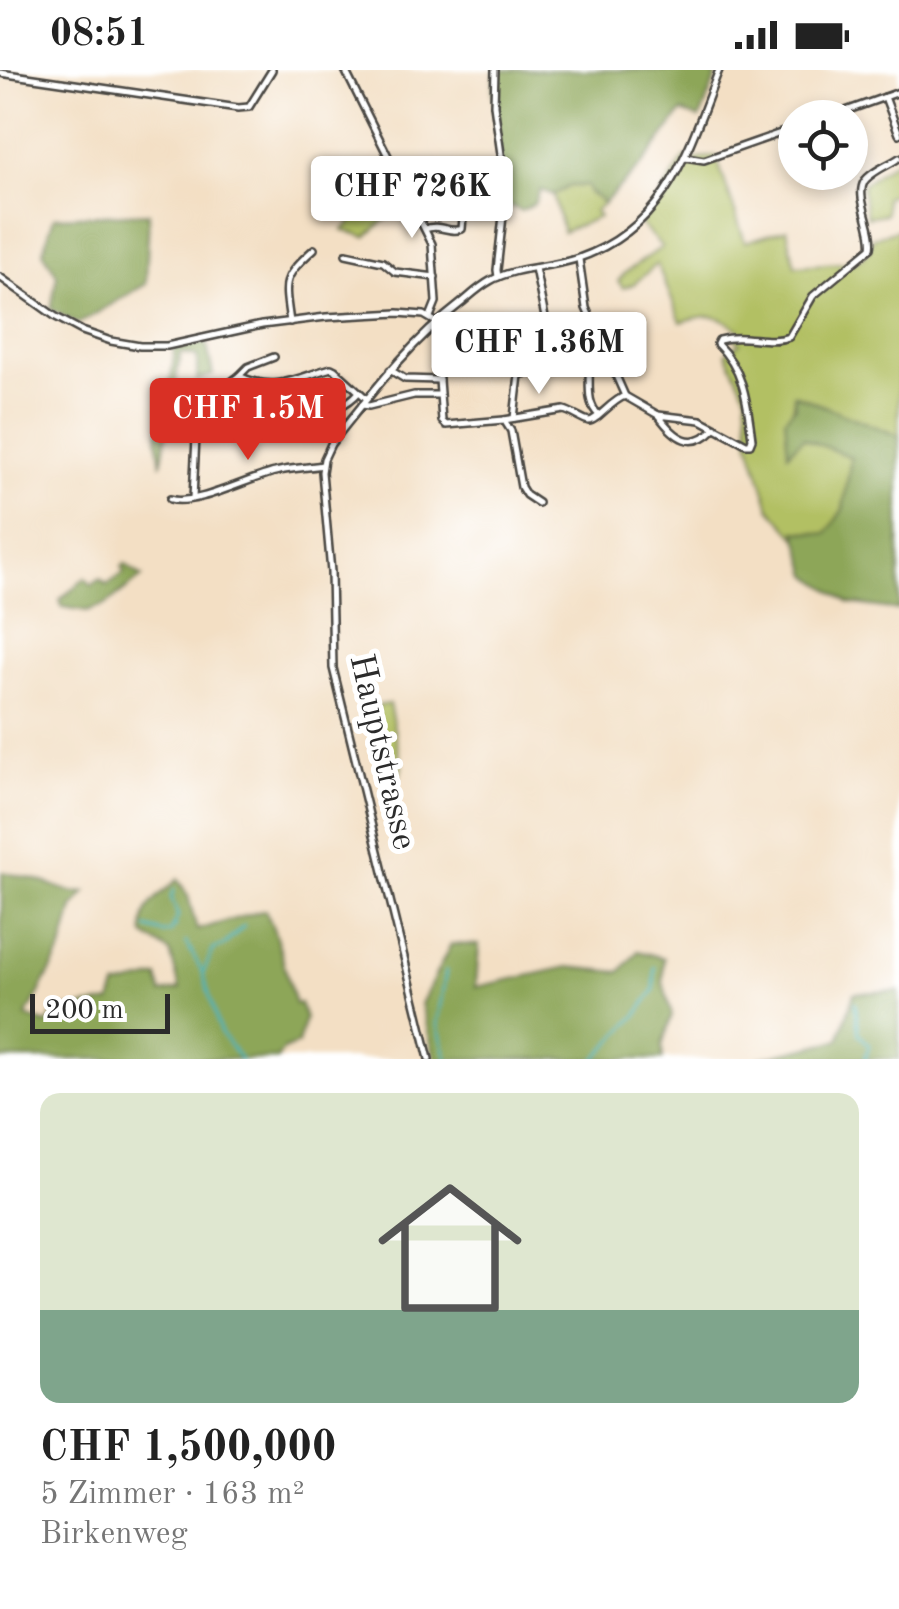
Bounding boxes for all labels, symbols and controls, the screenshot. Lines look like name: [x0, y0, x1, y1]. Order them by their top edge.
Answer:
text: 08:51: [50, 16, 149, 54]
map controls: [778, 100, 868, 190]
button: locate: [778, 100, 868, 190]
pin: CHF 726K: [309, 156, 515, 241]
text: CHF 726K: [333, 172, 491, 204]
pin: CHF 1.36M: [425, 312, 653, 397]
text: CHF 1.36M: [453, 328, 625, 360]
pin: CHF 1.5M: [145, 378, 351, 463]
text: CHF 1.5M: [172, 394, 324, 426]
street label: Hauptstrasse: [343, 651, 421, 853]
scale bar: [30, 989, 170, 1034]
text: 200 m: [45, 997, 124, 1025]
icon: home: [360, 1158, 540, 1338]
text: CHF 1,500,000: [40, 1428, 336, 1470]
text: 5 Zimmer · 163 m²: [40, 1479, 305, 1511]
text: Birkenweg: [40, 1519, 188, 1551]

